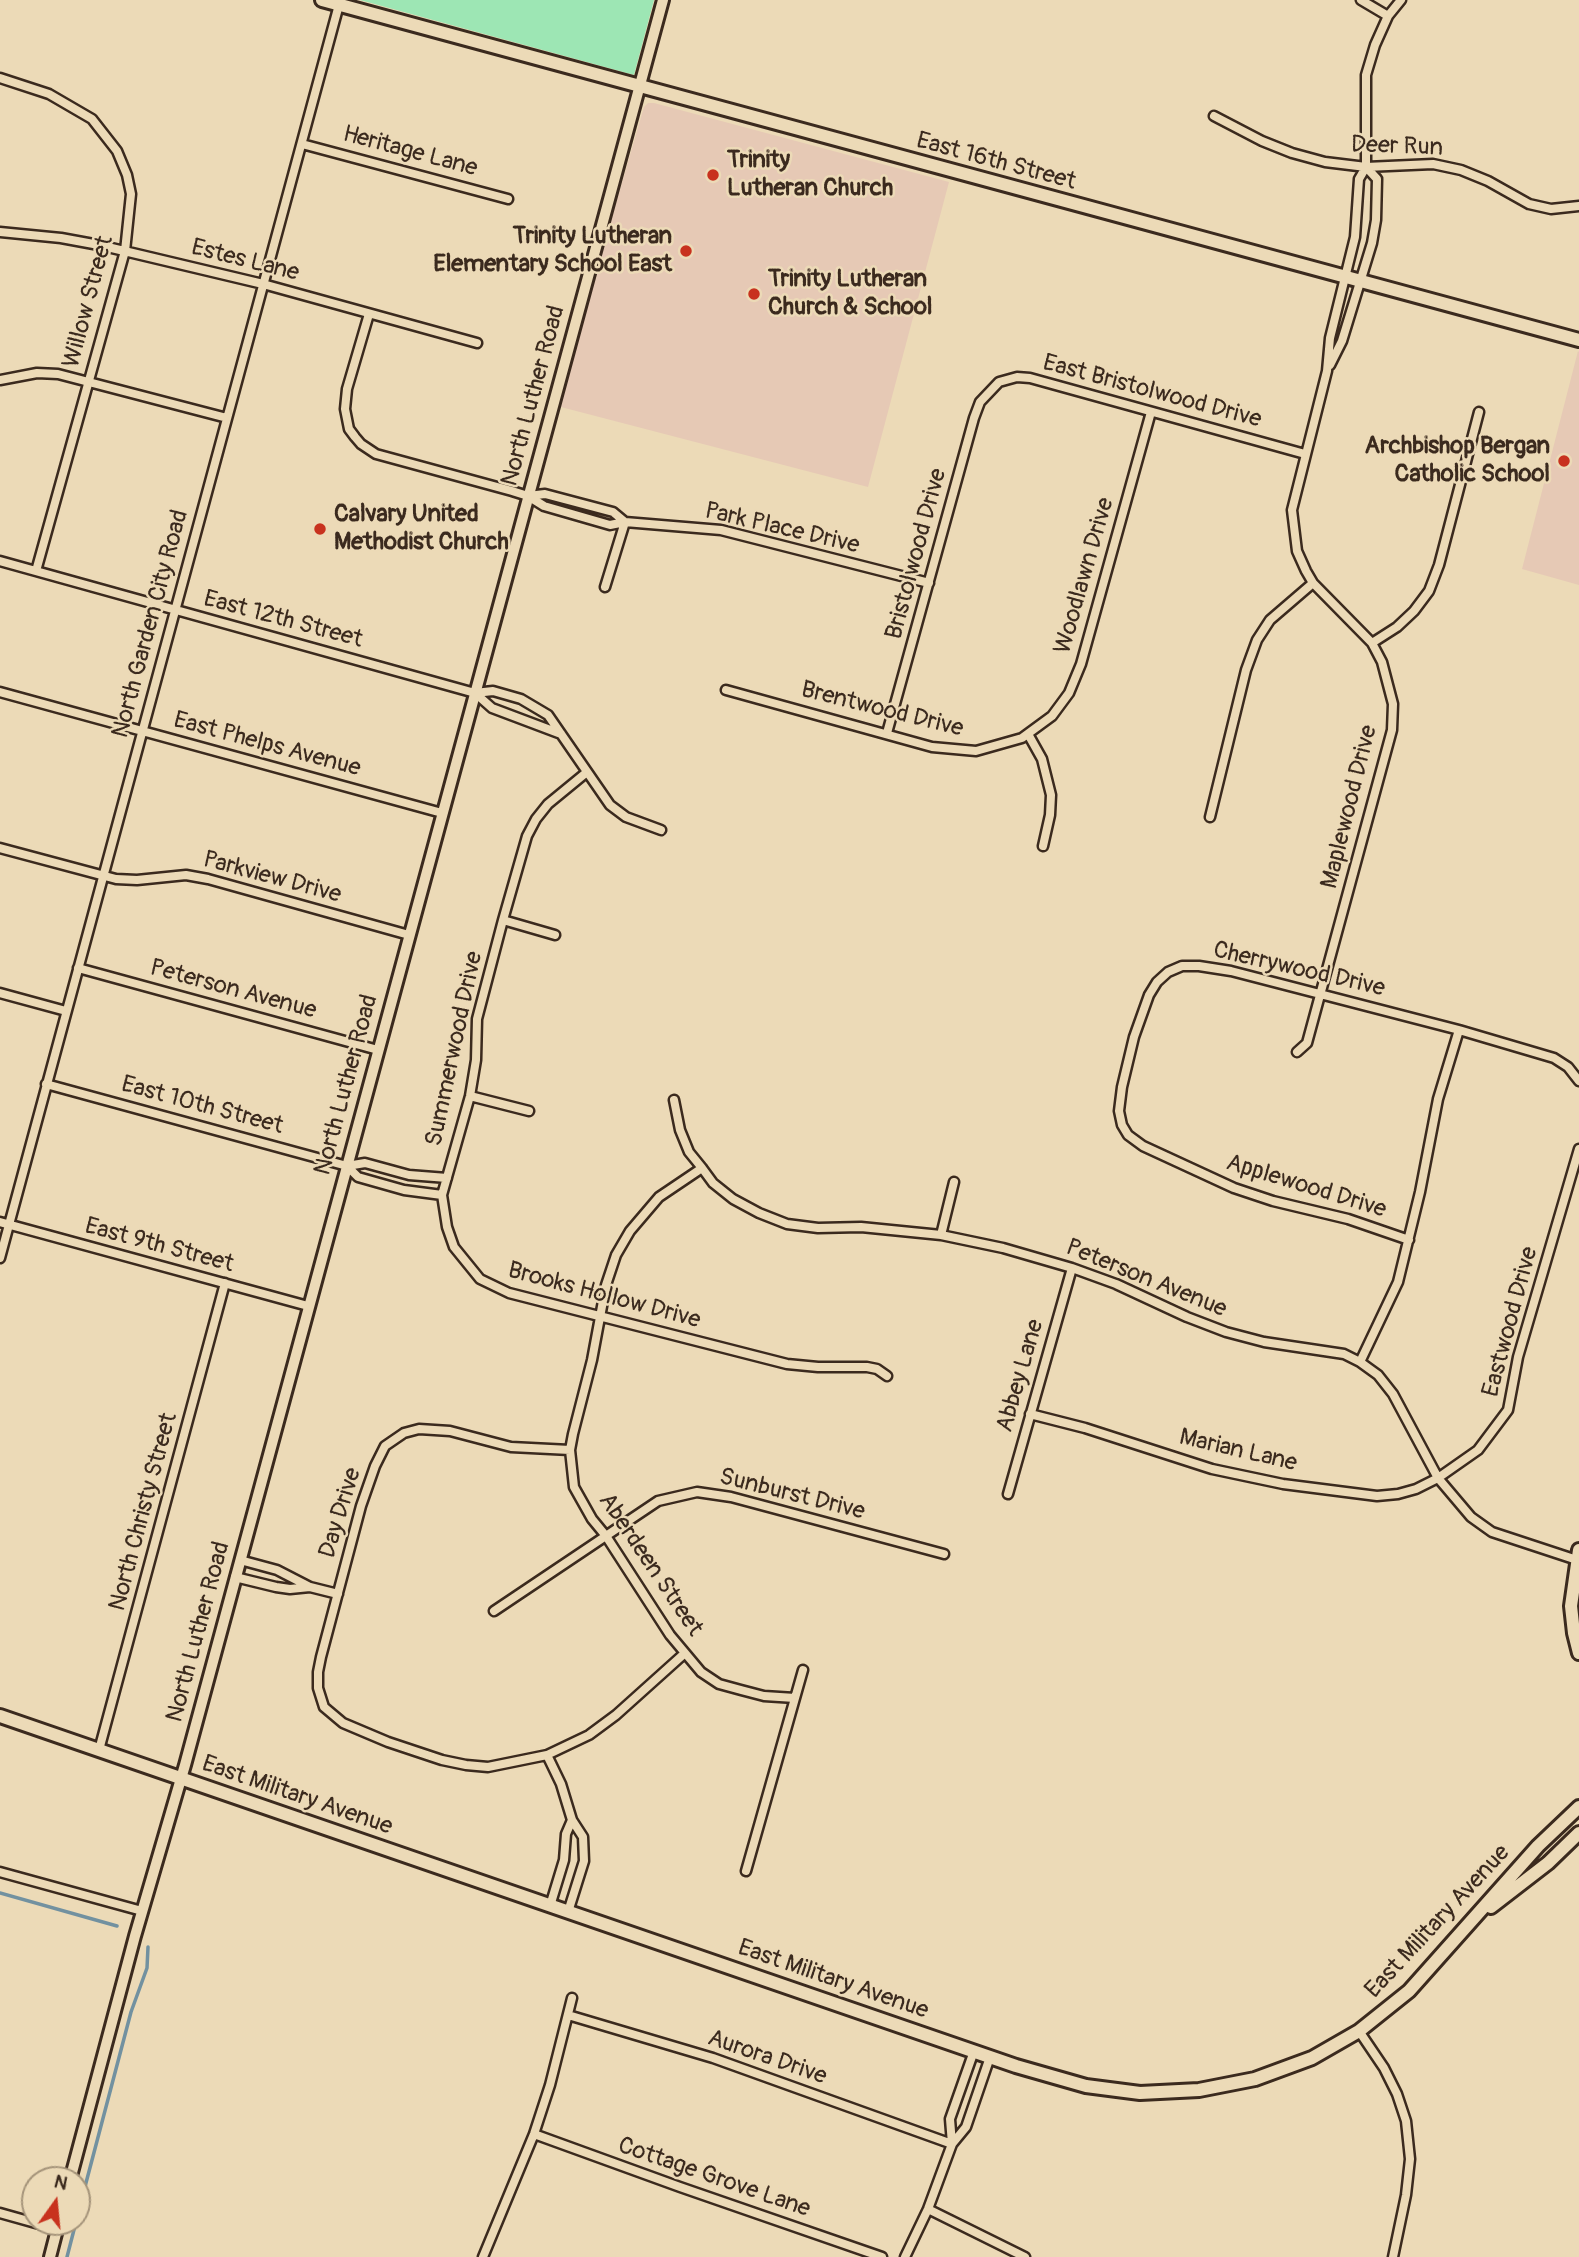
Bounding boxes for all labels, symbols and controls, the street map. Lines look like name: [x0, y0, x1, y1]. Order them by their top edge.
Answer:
street label: Heritage Lane: [340, 120, 480, 184]
street label: East 16th Street: [913, 127, 1079, 197]
street label: Deer Run: [1351, 131, 1443, 163]
place label: Trinity Lutheran Church: [727, 147, 893, 203]
marker: Trinity Lutheran Church: [705, 167, 721, 183]
place label: Trinity Lutheran Elementary School East: [433, 223, 672, 279]
street label: Willow Street: [58, 233, 120, 371]
street label: Estes Lane: [188, 234, 302, 288]
marker: Trinity Lutheran Elementary School East: [678, 243, 694, 259]
place label: Trinity Lutheran Church & School: [768, 266, 933, 322]
marker: Trinity Lutheran Church & School: [746, 286, 762, 302]
street label: North Luther Road: [496, 303, 572, 489]
street label: East Bristolwood Drive: [1040, 349, 1264, 435]
place label: Archbishop Bergan Catholic School: [1365, 433, 1550, 489]
marker: Archbishop Bergan Catholic School: [1556, 453, 1572, 469]
street label: Bristolwood Drive: [880, 465, 954, 643]
street label: Woodlawn Drive: [1049, 495, 1121, 657]
street label: Park Place Drive: [702, 497, 862, 561]
place label: Calvary United Methodist Church: [334, 501, 509, 557]
street label: North Garden City Road: [107, 507, 195, 741]
marker: Calvary United Methodist Church: [312, 521, 328, 537]
street label: East 12th Street: [200, 585, 366, 655]
street label: Brentwood Drive: [798, 676, 966, 744]
street label: East Phelps Avenue: [170, 706, 364, 784]
street label: Maplewood Drive: [1316, 722, 1384, 892]
street label: Parkview Drive: [200, 846, 344, 910]
street label: Cherrywood Drive: [1210, 936, 1388, 1004]
street label: Summerwood Drive: [420, 949, 490, 1149]
street label: Peterson Avenue: [147, 954, 319, 1026]
street label: North Luther Road: [309, 992, 385, 1178]
street label: East 10th Street: [118, 1071, 286, 1141]
street label: Applewood Drive: [1222, 1149, 1390, 1225]
street label: East 9th Street: [81, 1212, 237, 1280]
street label: Peterson Avenue: [1061, 1234, 1231, 1324]
street label: Eastwood Drive: [1477, 1244, 1545, 1400]
street label: Brooks Hollow Drive: [505, 1256, 703, 1336]
street label: Abbey Lane: [991, 1316, 1051, 1436]
street label: North Christy Street: [104, 1410, 184, 1614]
street label: Marian Lane: [1176, 1423, 1300, 1479]
street label: Sunburst Drive: [716, 1463, 868, 1527]
street label: Day Drive: [314, 1464, 368, 1562]
street label: Aberdeen Street: [592, 1488, 708, 1642]
street label: North Luther Road: [161, 1539, 237, 1725]
street label: East Military Avenue: [198, 1750, 396, 1842]
street label: East Military Avenue: [1359, 1839, 1517, 2005]
street label: East Military Avenue: [734, 1934, 932, 2026]
street label: Aurora Drive: [704, 2024, 830, 2092]
street label: Cottage Grove Lane: [614, 2132, 814, 2224]
north arrow: [21, 2166, 91, 2236]
text: N: [52, 2169, 70, 2196]

